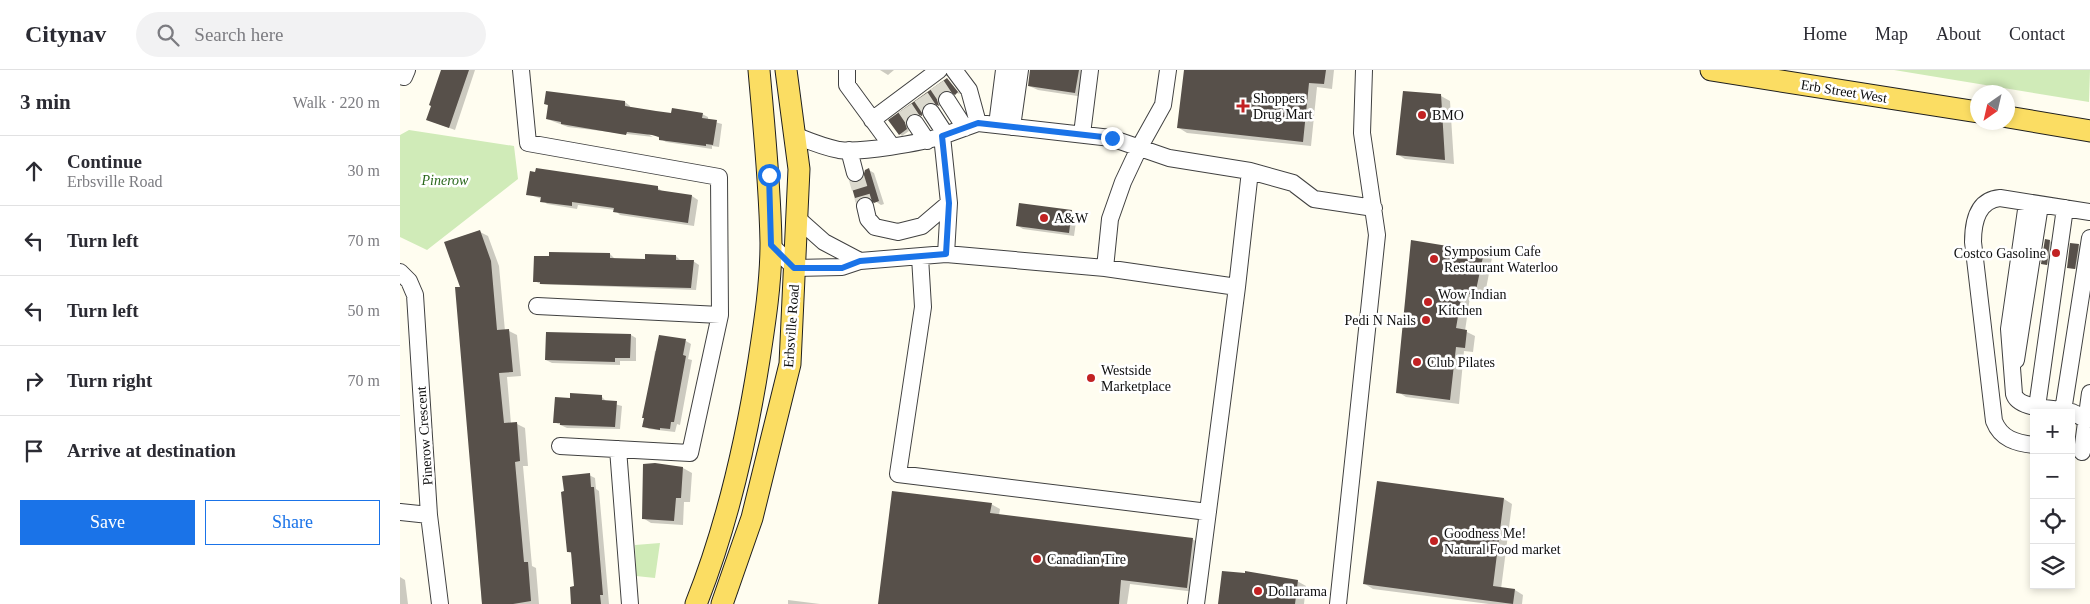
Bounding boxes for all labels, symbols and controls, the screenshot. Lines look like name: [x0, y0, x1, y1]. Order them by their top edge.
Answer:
search box: [136, 12, 486, 57]
text: Citynav: [25, 21, 106, 47]
icon: search: [154, 21, 182, 49]
text: Search here: [194, 24, 283, 45]
text: Home: [1803, 24, 1847, 44]
text: Map: [1875, 24, 1908, 44]
text: About: [1936, 24, 1981, 44]
text: Contact: [2009, 24, 2065, 44]
street label: Erb Street West: [1800, 77, 1888, 106]
north arrow: [1970, 85, 2015, 130]
text: 3 min: [20, 90, 71, 114]
place label: Shoppers Drug Mart: [1253, 91, 1313, 122]
text: Walk · 220 m: [293, 94, 380, 111]
marker: Shoppers Drug Mart: [1237, 100, 1249, 112]
place label: BMO: [1432, 108, 1464, 123]
marker: BMO: [1416, 109, 1428, 121]
route end: [1101, 127, 1124, 150]
text: Continue: [67, 151, 142, 172]
icon: ahead: [20, 157, 48, 185]
text: 30 m: [348, 162, 380, 179]
route start: [758, 164, 781, 187]
text: Erbsville Road: [67, 173, 163, 190]
park label: Pinerow: [421, 173, 469, 188]
place label: A&W: [1054, 211, 1089, 226]
marker: A&W: [1038, 212, 1050, 224]
icon: left: [20, 227, 48, 255]
text: Turn left: [67, 230, 139, 251]
text: 70 m: [348, 232, 380, 249]
place label: Symposium Cafe Restaurant Waterloo: [1444, 244, 1558, 275]
place label: Costco Gasoline: [1954, 246, 2046, 261]
marker: Costco Gasoline: [2050, 247, 2062, 259]
marker: Symposium Cafe Restaurant Waterloo: [1428, 253, 1440, 265]
street label: Erbsville Road: [781, 284, 802, 368]
place label: Wow Indian Kitchen: [1438, 287, 1506, 318]
marker: Wow Indian Kitchen: [1422, 296, 1434, 308]
icon: left: [20, 297, 48, 325]
text: Turn left: [67, 300, 139, 321]
text: 50 m: [348, 302, 380, 319]
place label: Pedi N Nails: [1344, 313, 1416, 328]
marker: Pedi N Nails: [1420, 314, 1432, 326]
place label: Club Pilates: [1427, 355, 1495, 370]
marker: Club Pilates: [1411, 356, 1423, 368]
place label: Westside Marketplace: [1101, 363, 1171, 394]
icon: right: [20, 367, 48, 395]
text: Turn right: [67, 370, 152, 391]
text: 70 m: [348, 372, 380, 389]
marker: Westside Marketplace: [1085, 372, 1097, 384]
street label: Pinerow Crescent: [414, 386, 435, 486]
map controls: [2030, 409, 2075, 589]
button: +: [2030, 409, 2075, 454]
icon: arrive: [20, 437, 48, 465]
text: Arrive at destination: [67, 440, 236, 461]
button: −: [2030, 454, 2075, 499]
button: locate: [2030, 499, 2075, 544]
button: Save: [20, 500, 195, 545]
button: Share: [205, 500, 380, 545]
place label: Goodness Me! Natural Food market: [1444, 526, 1561, 557]
marker: Goodness Me! Natural Food market: [1428, 535, 1440, 547]
button: layers: [2030, 544, 2075, 589]
place label: Canadian Tire: [1047, 552, 1126, 567]
marker: Canadian Tire: [1031, 553, 1043, 565]
place label: Dollarama: [1268, 584, 1328, 599]
marker: Dollarama: [1252, 585, 1264, 597]

